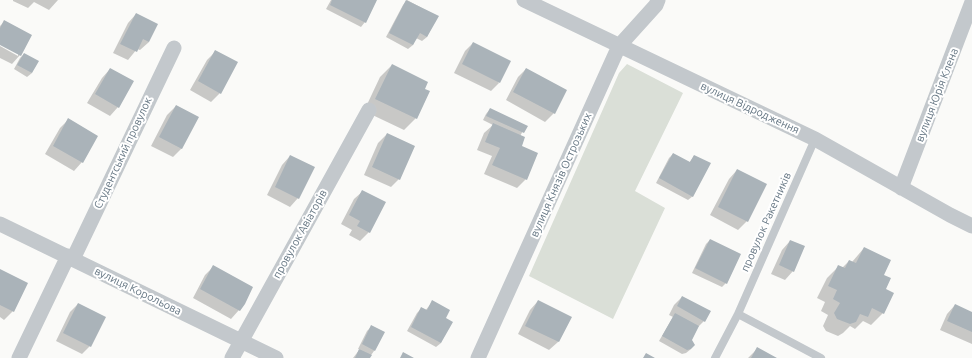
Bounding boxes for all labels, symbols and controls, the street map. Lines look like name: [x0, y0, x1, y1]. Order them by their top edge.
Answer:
street label: вулиця Юрія Клена: [913, 46, 961, 144]
street label: вулиця Відродження: [699, 79, 801, 137]
street label: Студентський провулок: [91, 95, 155, 211]
street label: вулиця Князів Острозьких: [528, 111, 594, 239]
street label: провулок Ракетників: [738, 170, 794, 274]
street label: провулок Авіаторів: [270, 187, 330, 281]
street label: вулиця Корольова: [92, 264, 184, 318]

